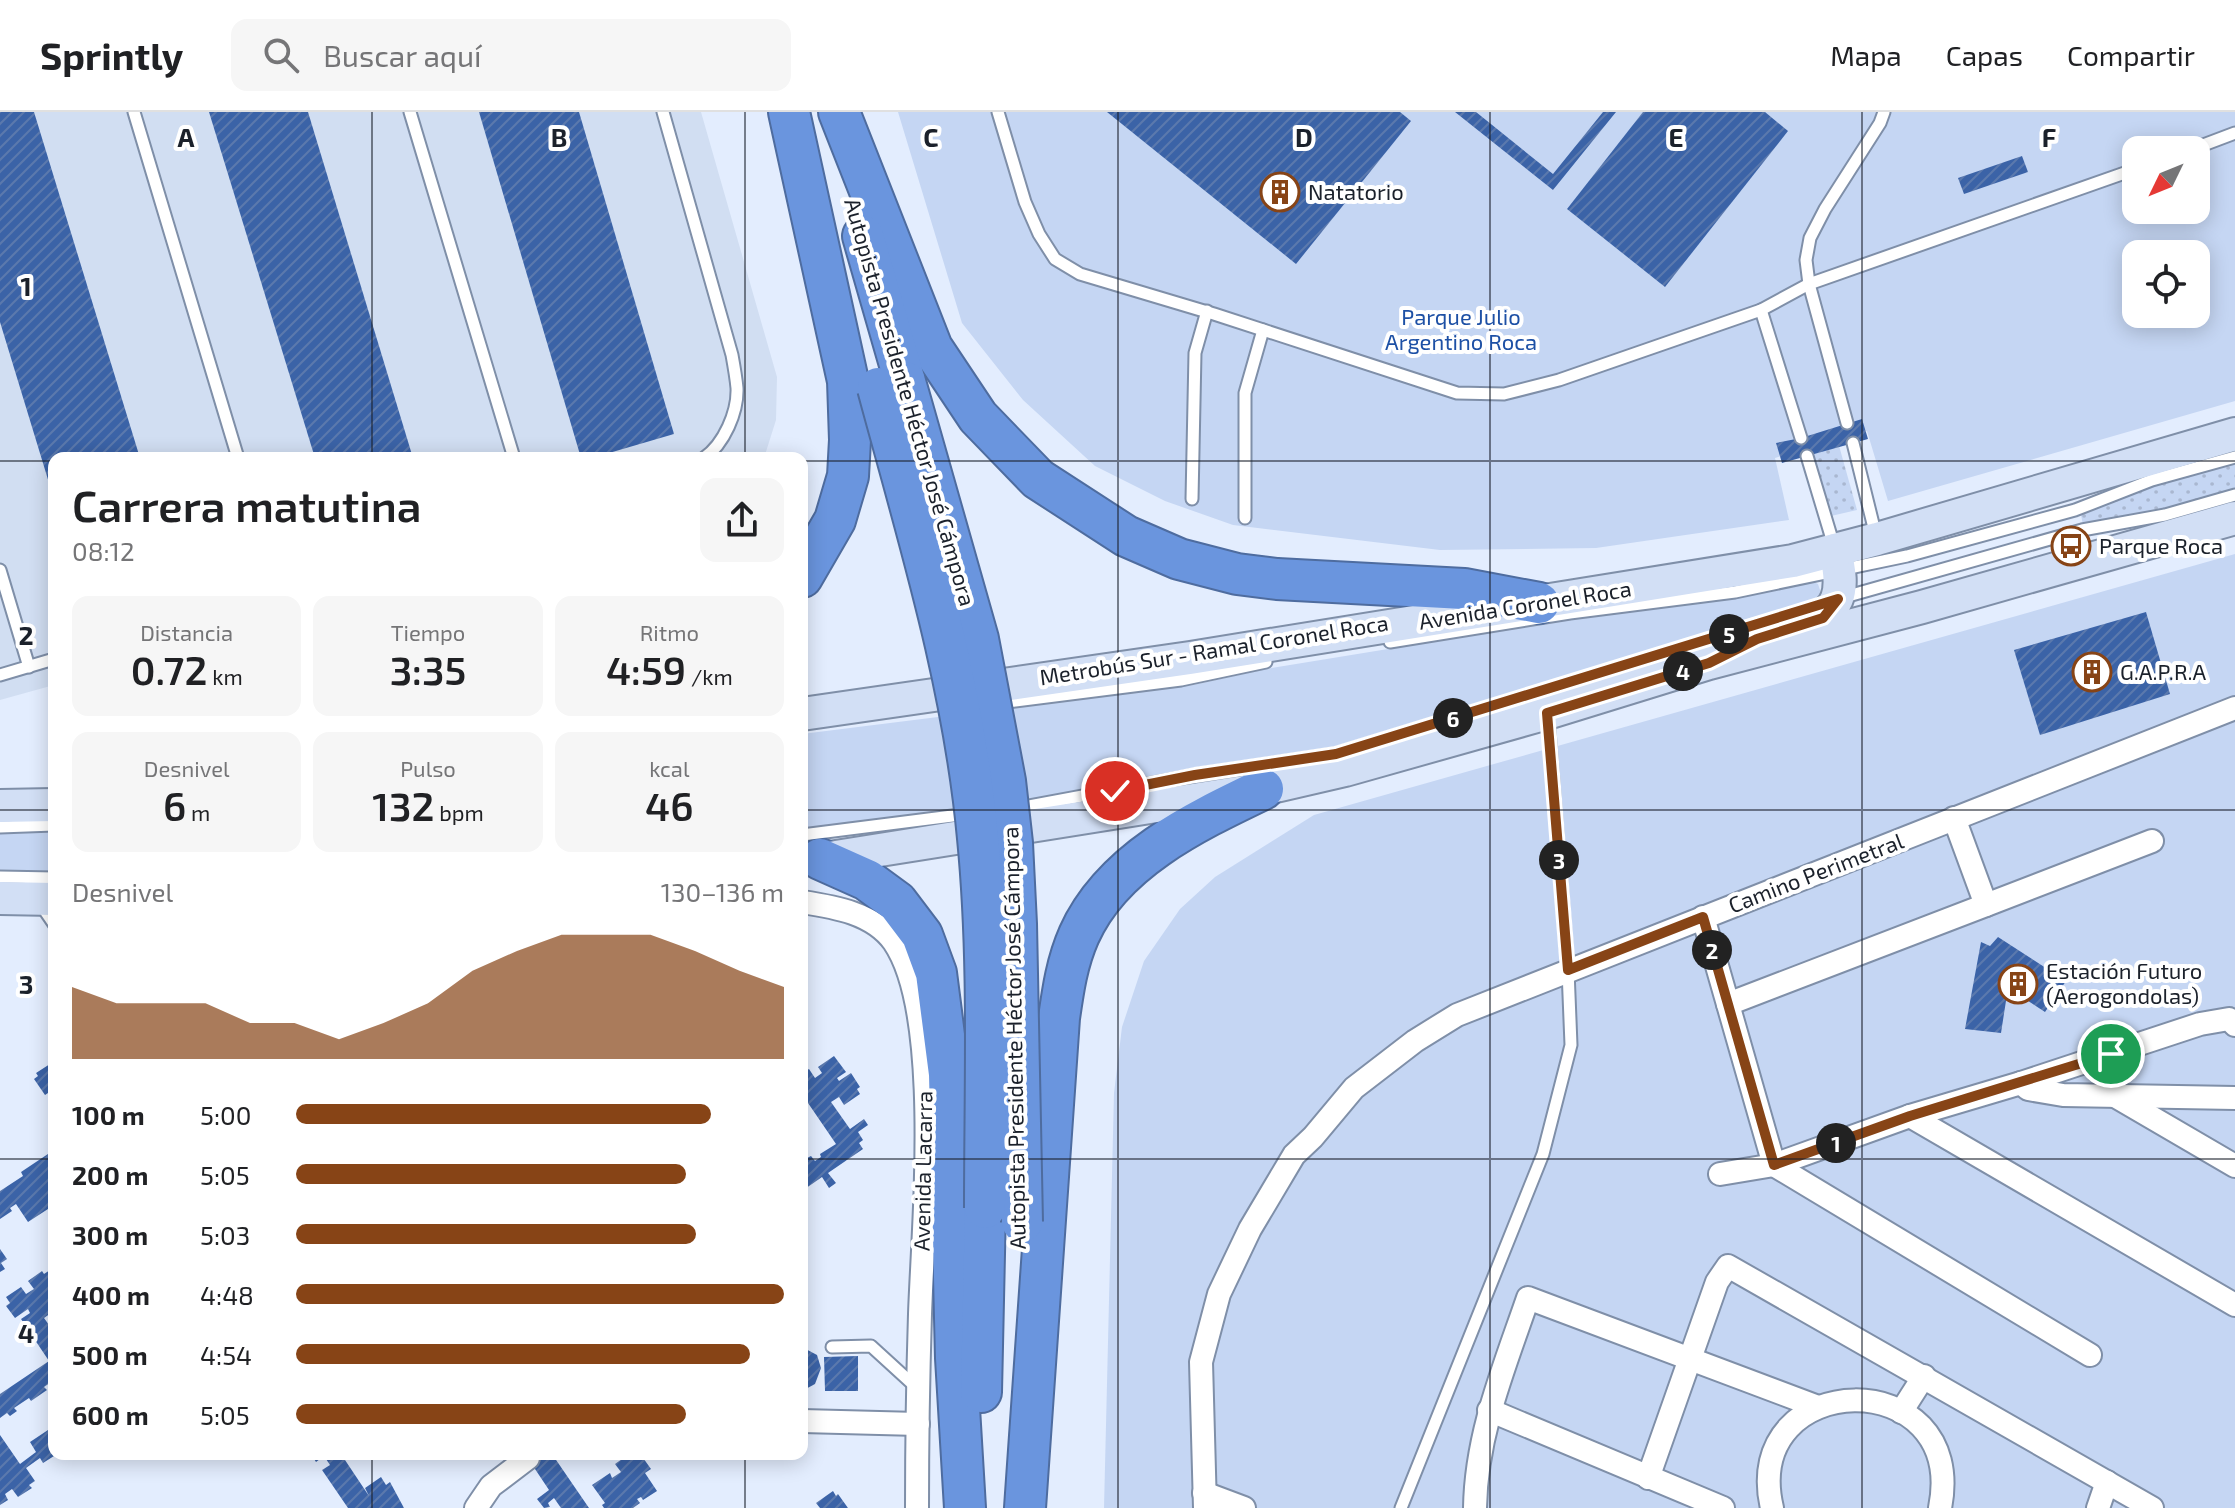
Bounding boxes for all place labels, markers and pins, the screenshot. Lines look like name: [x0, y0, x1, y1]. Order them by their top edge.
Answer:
building icon: Natatorio: [1259, 171, 1301, 213]
place label: Natatorio: [1308, 178, 1404, 204]
bus stop icon: Parque Roca: [2050, 525, 2092, 567]
place label: Parque Roca: [2099, 532, 2223, 558]
pin: 5: [1709, 614, 1749, 654]
pin: 4: [1663, 651, 1703, 691]
building icon: G.A.P.R.A: [2071, 651, 2113, 693]
place label: G.A.P.R.A: [2120, 658, 2207, 684]
pin: 6: [1433, 698, 1473, 738]
pin: [1081, 757, 1149, 825]
pin: 3: [1539, 840, 1579, 880]
pin: 2: [1692, 930, 1732, 970]
place label: Estación Futuro (Aerogondolas): [2046, 957, 2202, 1008]
building icon: Estación Futuro (Aerogondolas): [1997, 963, 2039, 1005]
pin: [2077, 1020, 2145, 1088]
pin: 1: [1816, 1123, 1856, 1163]

